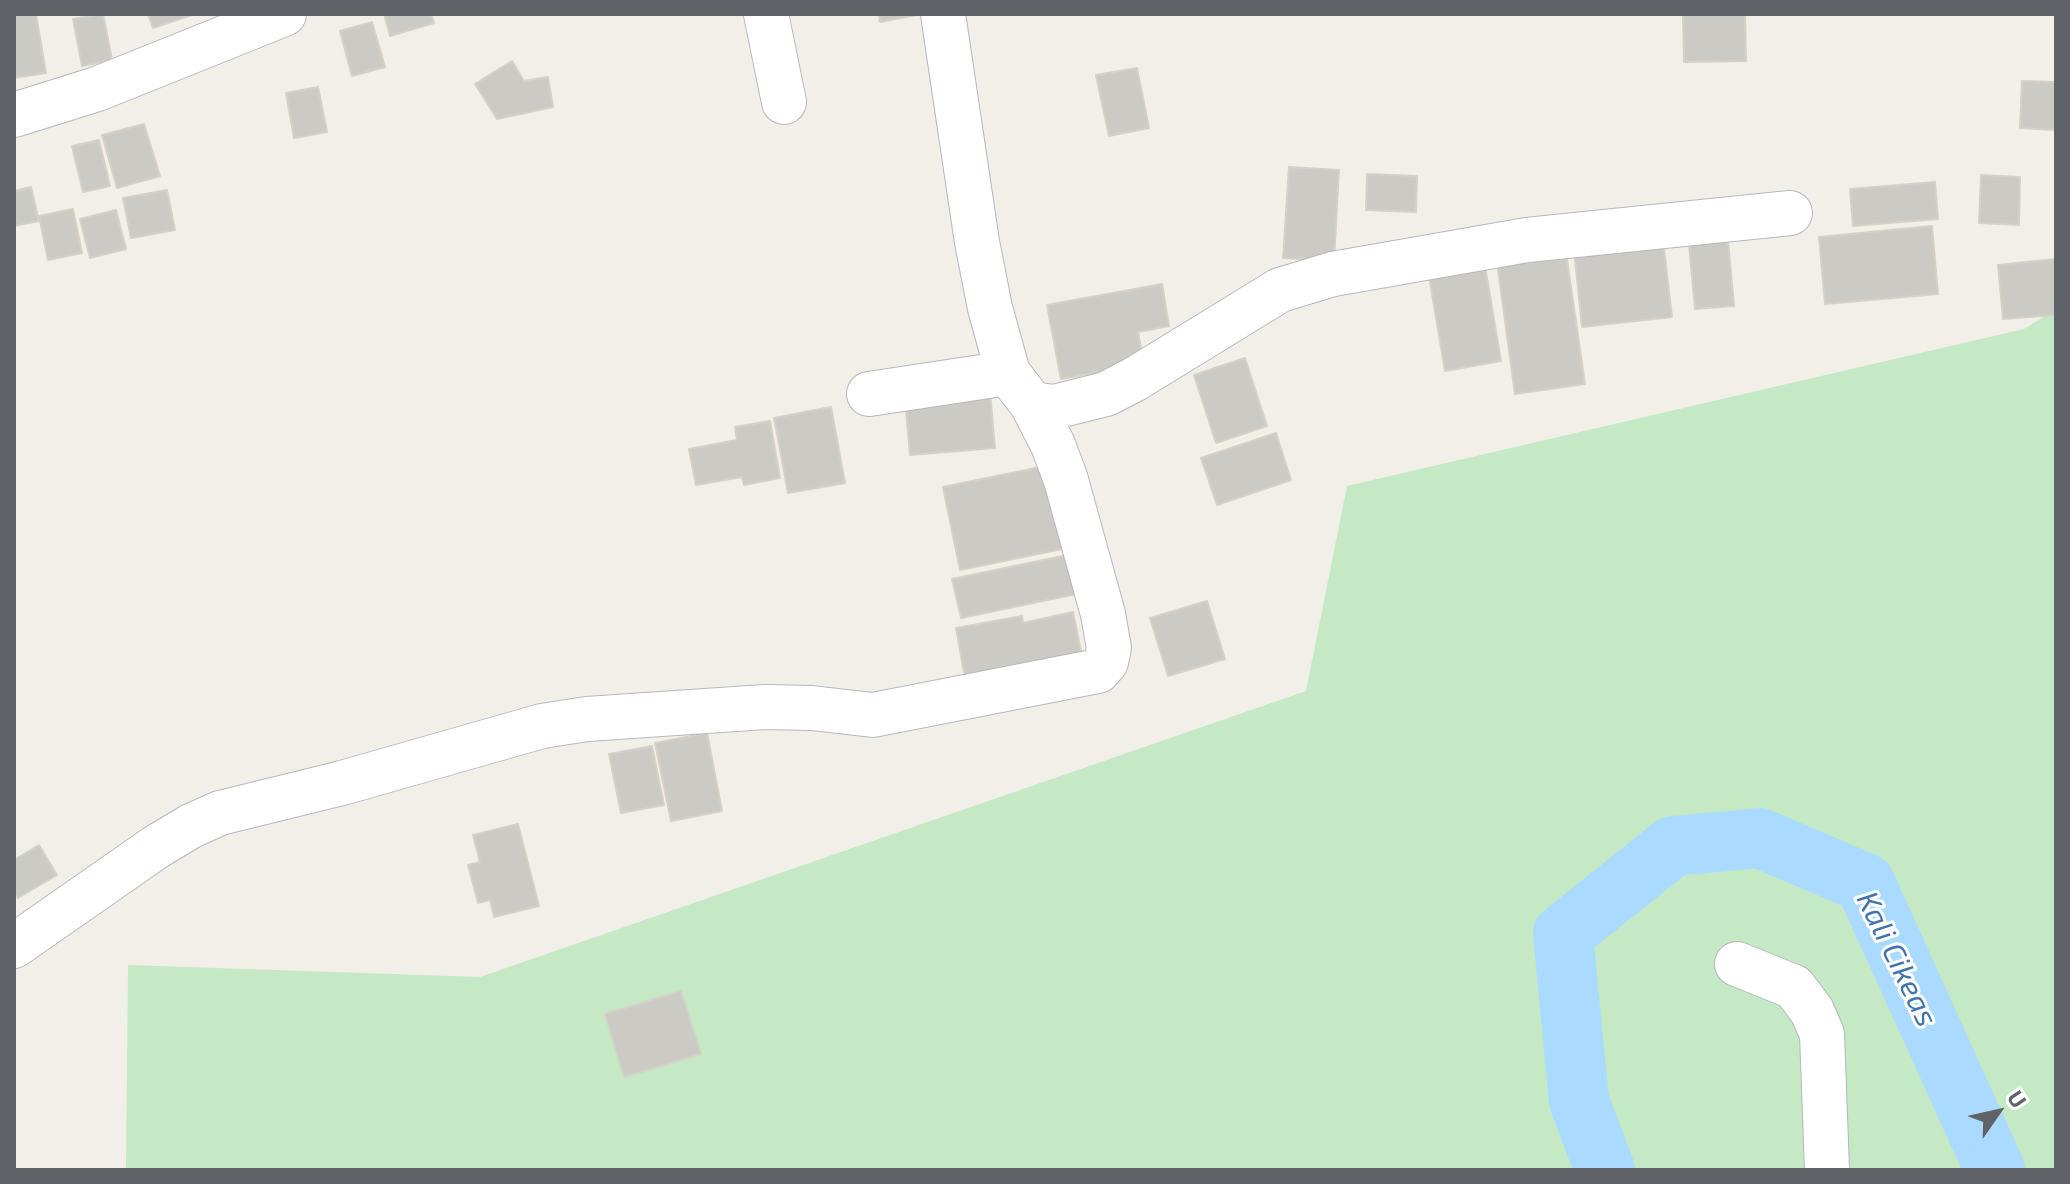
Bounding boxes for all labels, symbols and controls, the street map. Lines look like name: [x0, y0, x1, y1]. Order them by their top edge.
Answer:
water label: Kali Cikeas: [1849, 886, 1945, 1032]
north arrow: [1958, 1072, 2038, 1152]
text: U: [2003, 1085, 2033, 1112]

